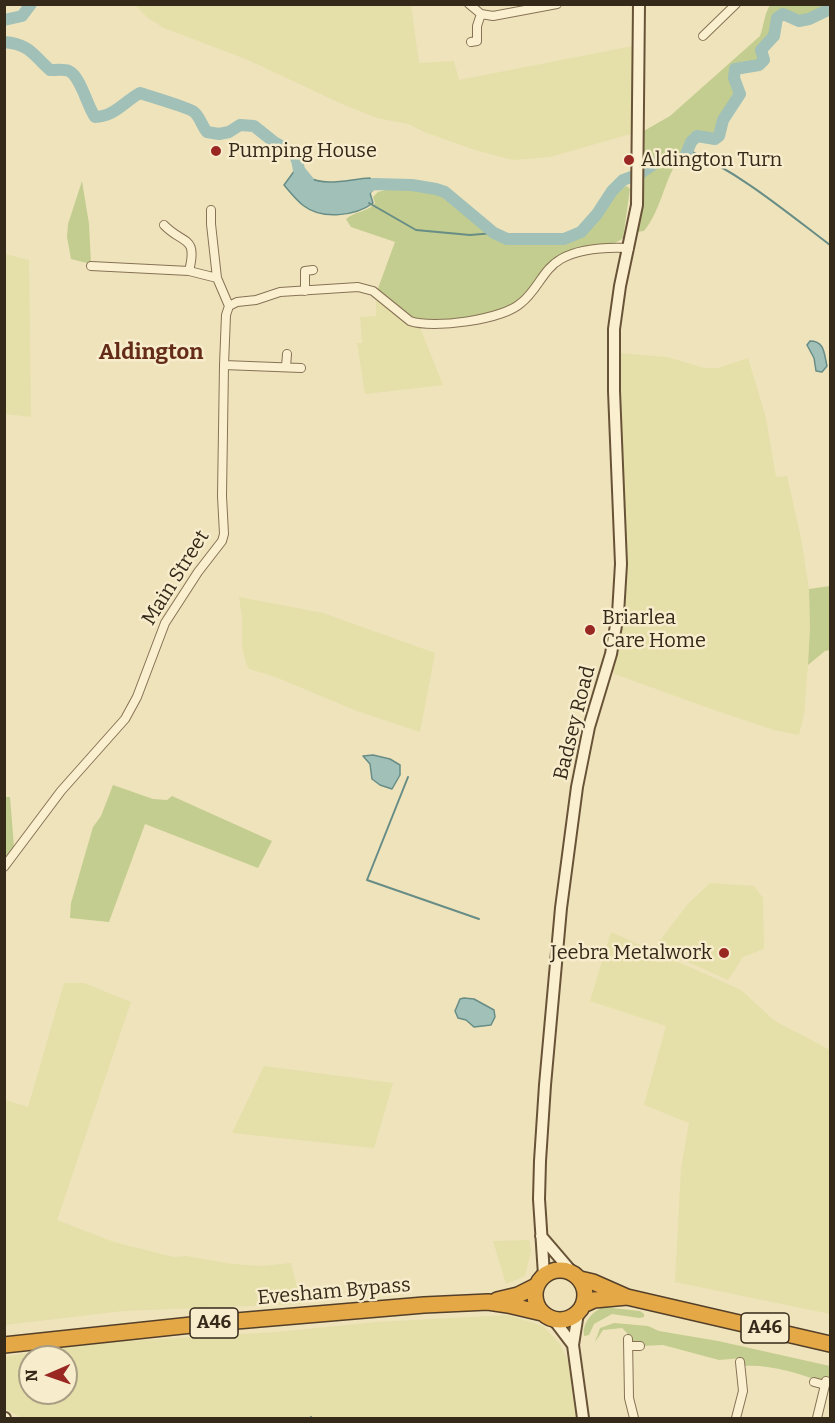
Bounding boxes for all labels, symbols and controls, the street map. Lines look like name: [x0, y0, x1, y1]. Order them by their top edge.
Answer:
place label: Pumping House: [228, 139, 377, 163]
marker: Pumping House: [209, 144, 223, 158]
place label: Aldington Turn: [641, 148, 782, 172]
marker: Aldington Turn: [622, 153, 636, 167]
district label: Aldington: [99, 340, 203, 366]
street label: Main Street: [137, 526, 215, 630]
place label: Briarlea Care Home: [602, 606, 706, 653]
marker: Briarlea Care Home: [583, 623, 597, 637]
street label: Badsey Road: [549, 663, 601, 783]
place label: Jeebra Metalwork: [550, 941, 712, 965]
marker: Jeebra Metalwork: [717, 946, 731, 960]
street label: Evesham Bypass: [256, 1273, 412, 1311]
road number: A46: [190, 1308, 238, 1338]
road number: A46: [741, 1313, 789, 1343]
north arrow: [18, 1345, 78, 1405]
text: N: [22, 1369, 41, 1382]

